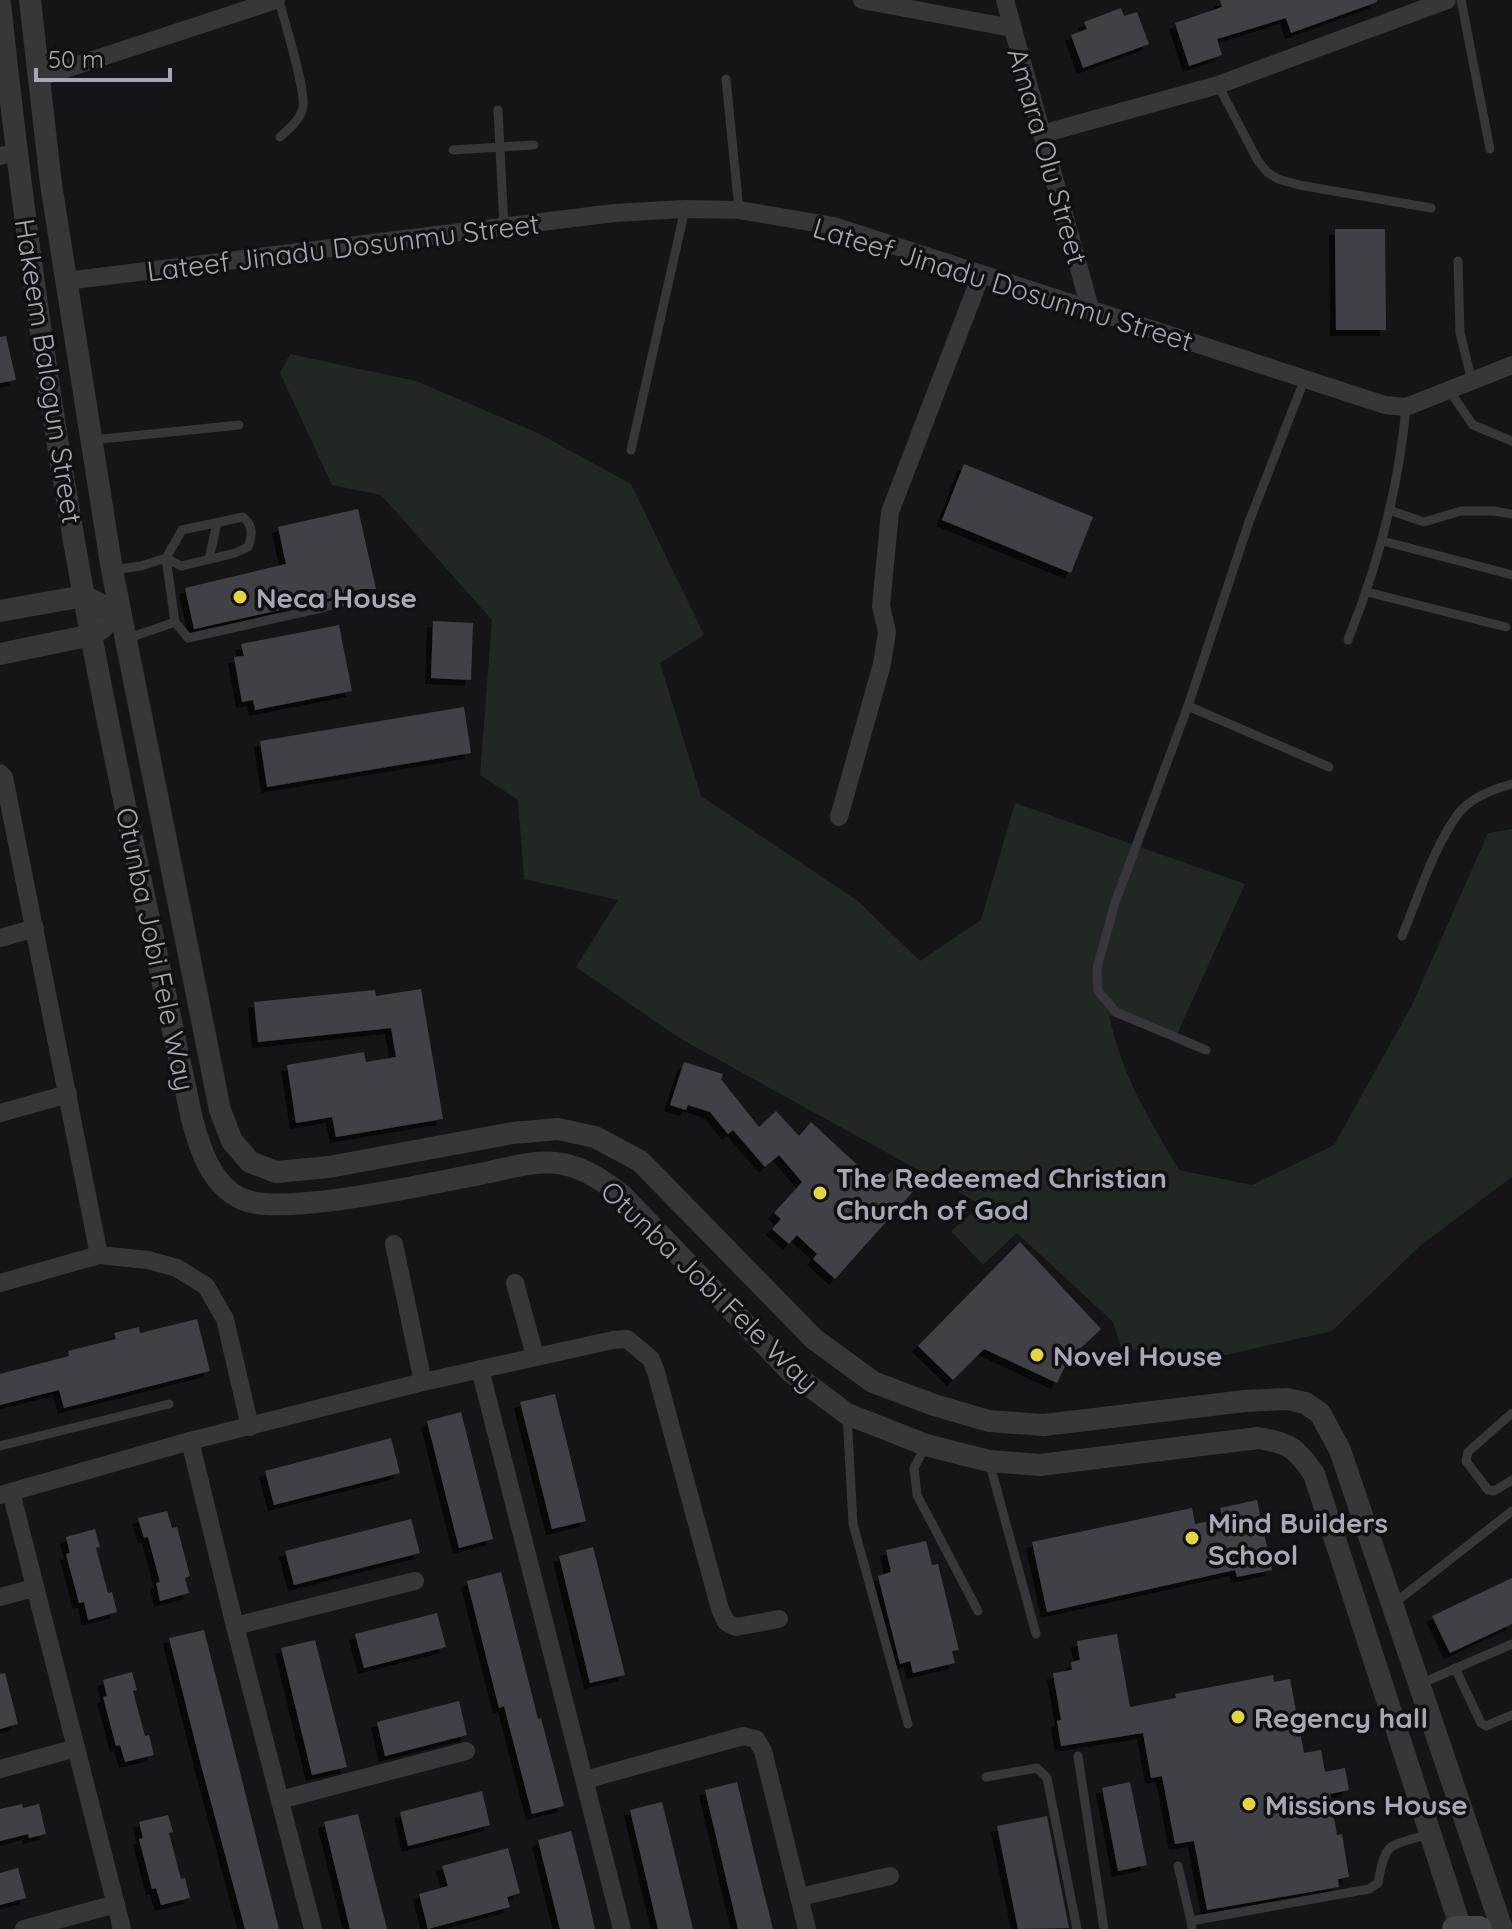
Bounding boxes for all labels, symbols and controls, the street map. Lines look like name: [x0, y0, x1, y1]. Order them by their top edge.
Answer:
scale bar: [36, 32, 170, 82]
text: 50 m: [48, 44, 104, 74]
street label: Amara Olu Street: [1000, 44, 1096, 268]
street label: Lateef Jinadu Dosunmu Street: [145, 206, 541, 288]
street label: Lateef Jinadu Dosunmu Street: [809, 210, 1197, 358]
street label: Hakeem Balogun Street: [8, 216, 90, 526]
place label: Neca House: [256, 580, 417, 615]
marker: Neca House: [231, 588, 249, 606]
street label: Otunba Jobi Fele Way: [109, 804, 203, 1094]
place label: The Redeemed Christian Church of God: [836, 1160, 1167, 1227]
street label: Otunba Jobi Fele Way: [594, 1173, 826, 1399]
marker: The Redeemed Christian Church of God: [811, 1184, 829, 1202]
place label: Novel House: [1053, 1338, 1223, 1373]
marker: Novel House: [1028, 1346, 1046, 1364]
place label: Mind Builders School: [1208, 1505, 1388, 1572]
marker: Mind Builders School: [1183, 1529, 1201, 1547]
place label: Regency hall: [1254, 1700, 1428, 1735]
marker: Regency hall: [1229, 1708, 1247, 1726]
place label: Missions House: [1265, 1787, 1468, 1822]
marker: Missions House: [1240, 1795, 1258, 1813]

